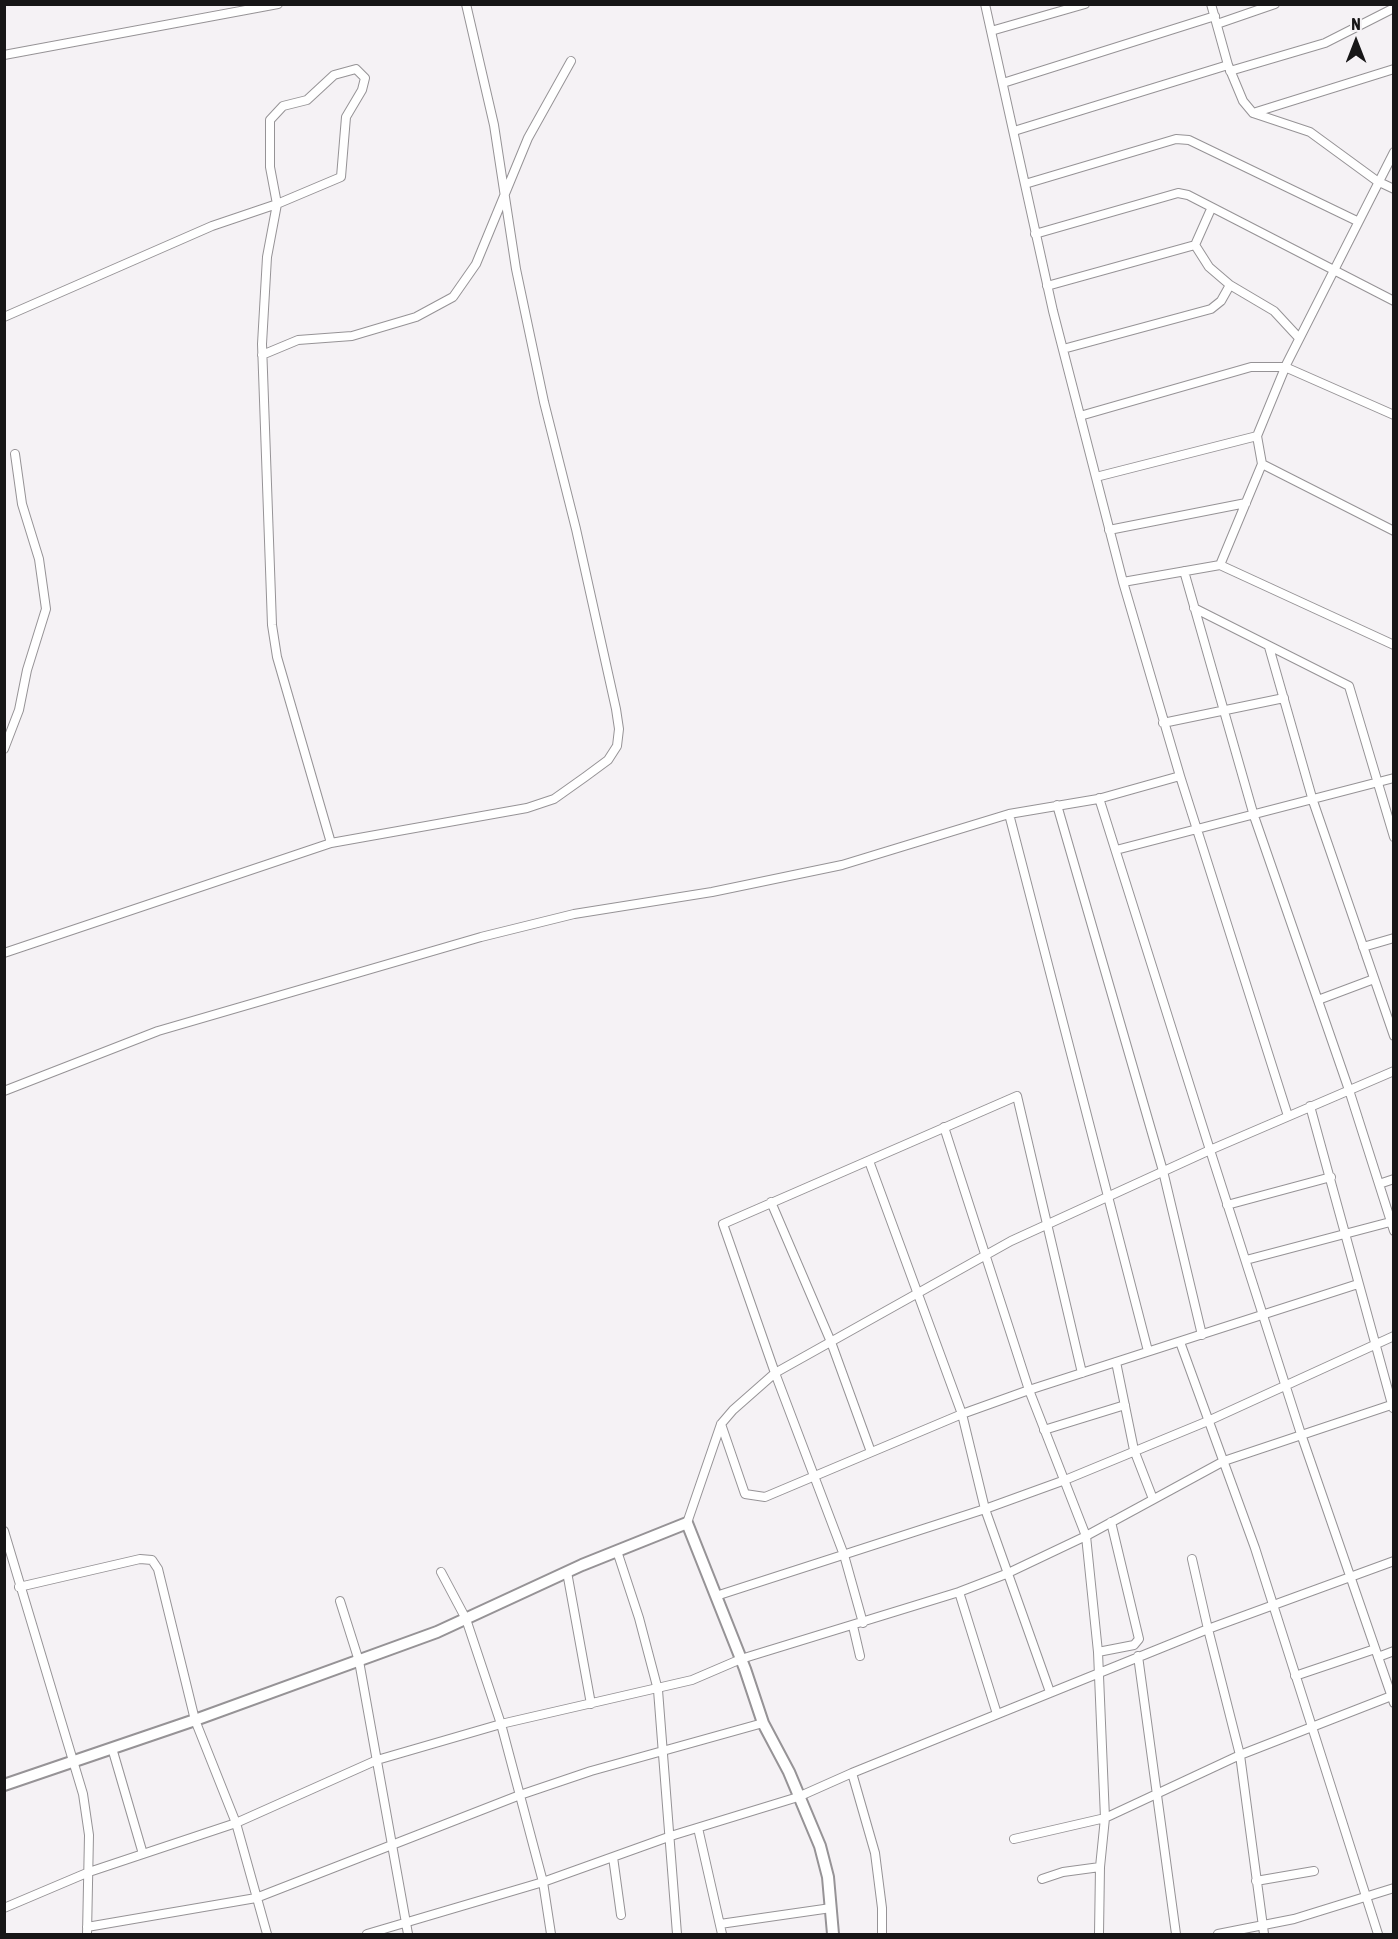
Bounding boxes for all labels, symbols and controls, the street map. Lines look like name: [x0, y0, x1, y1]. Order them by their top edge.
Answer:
north arrow: [1326, 12, 1386, 72]
text: N: [1351, 15, 1361, 33]

